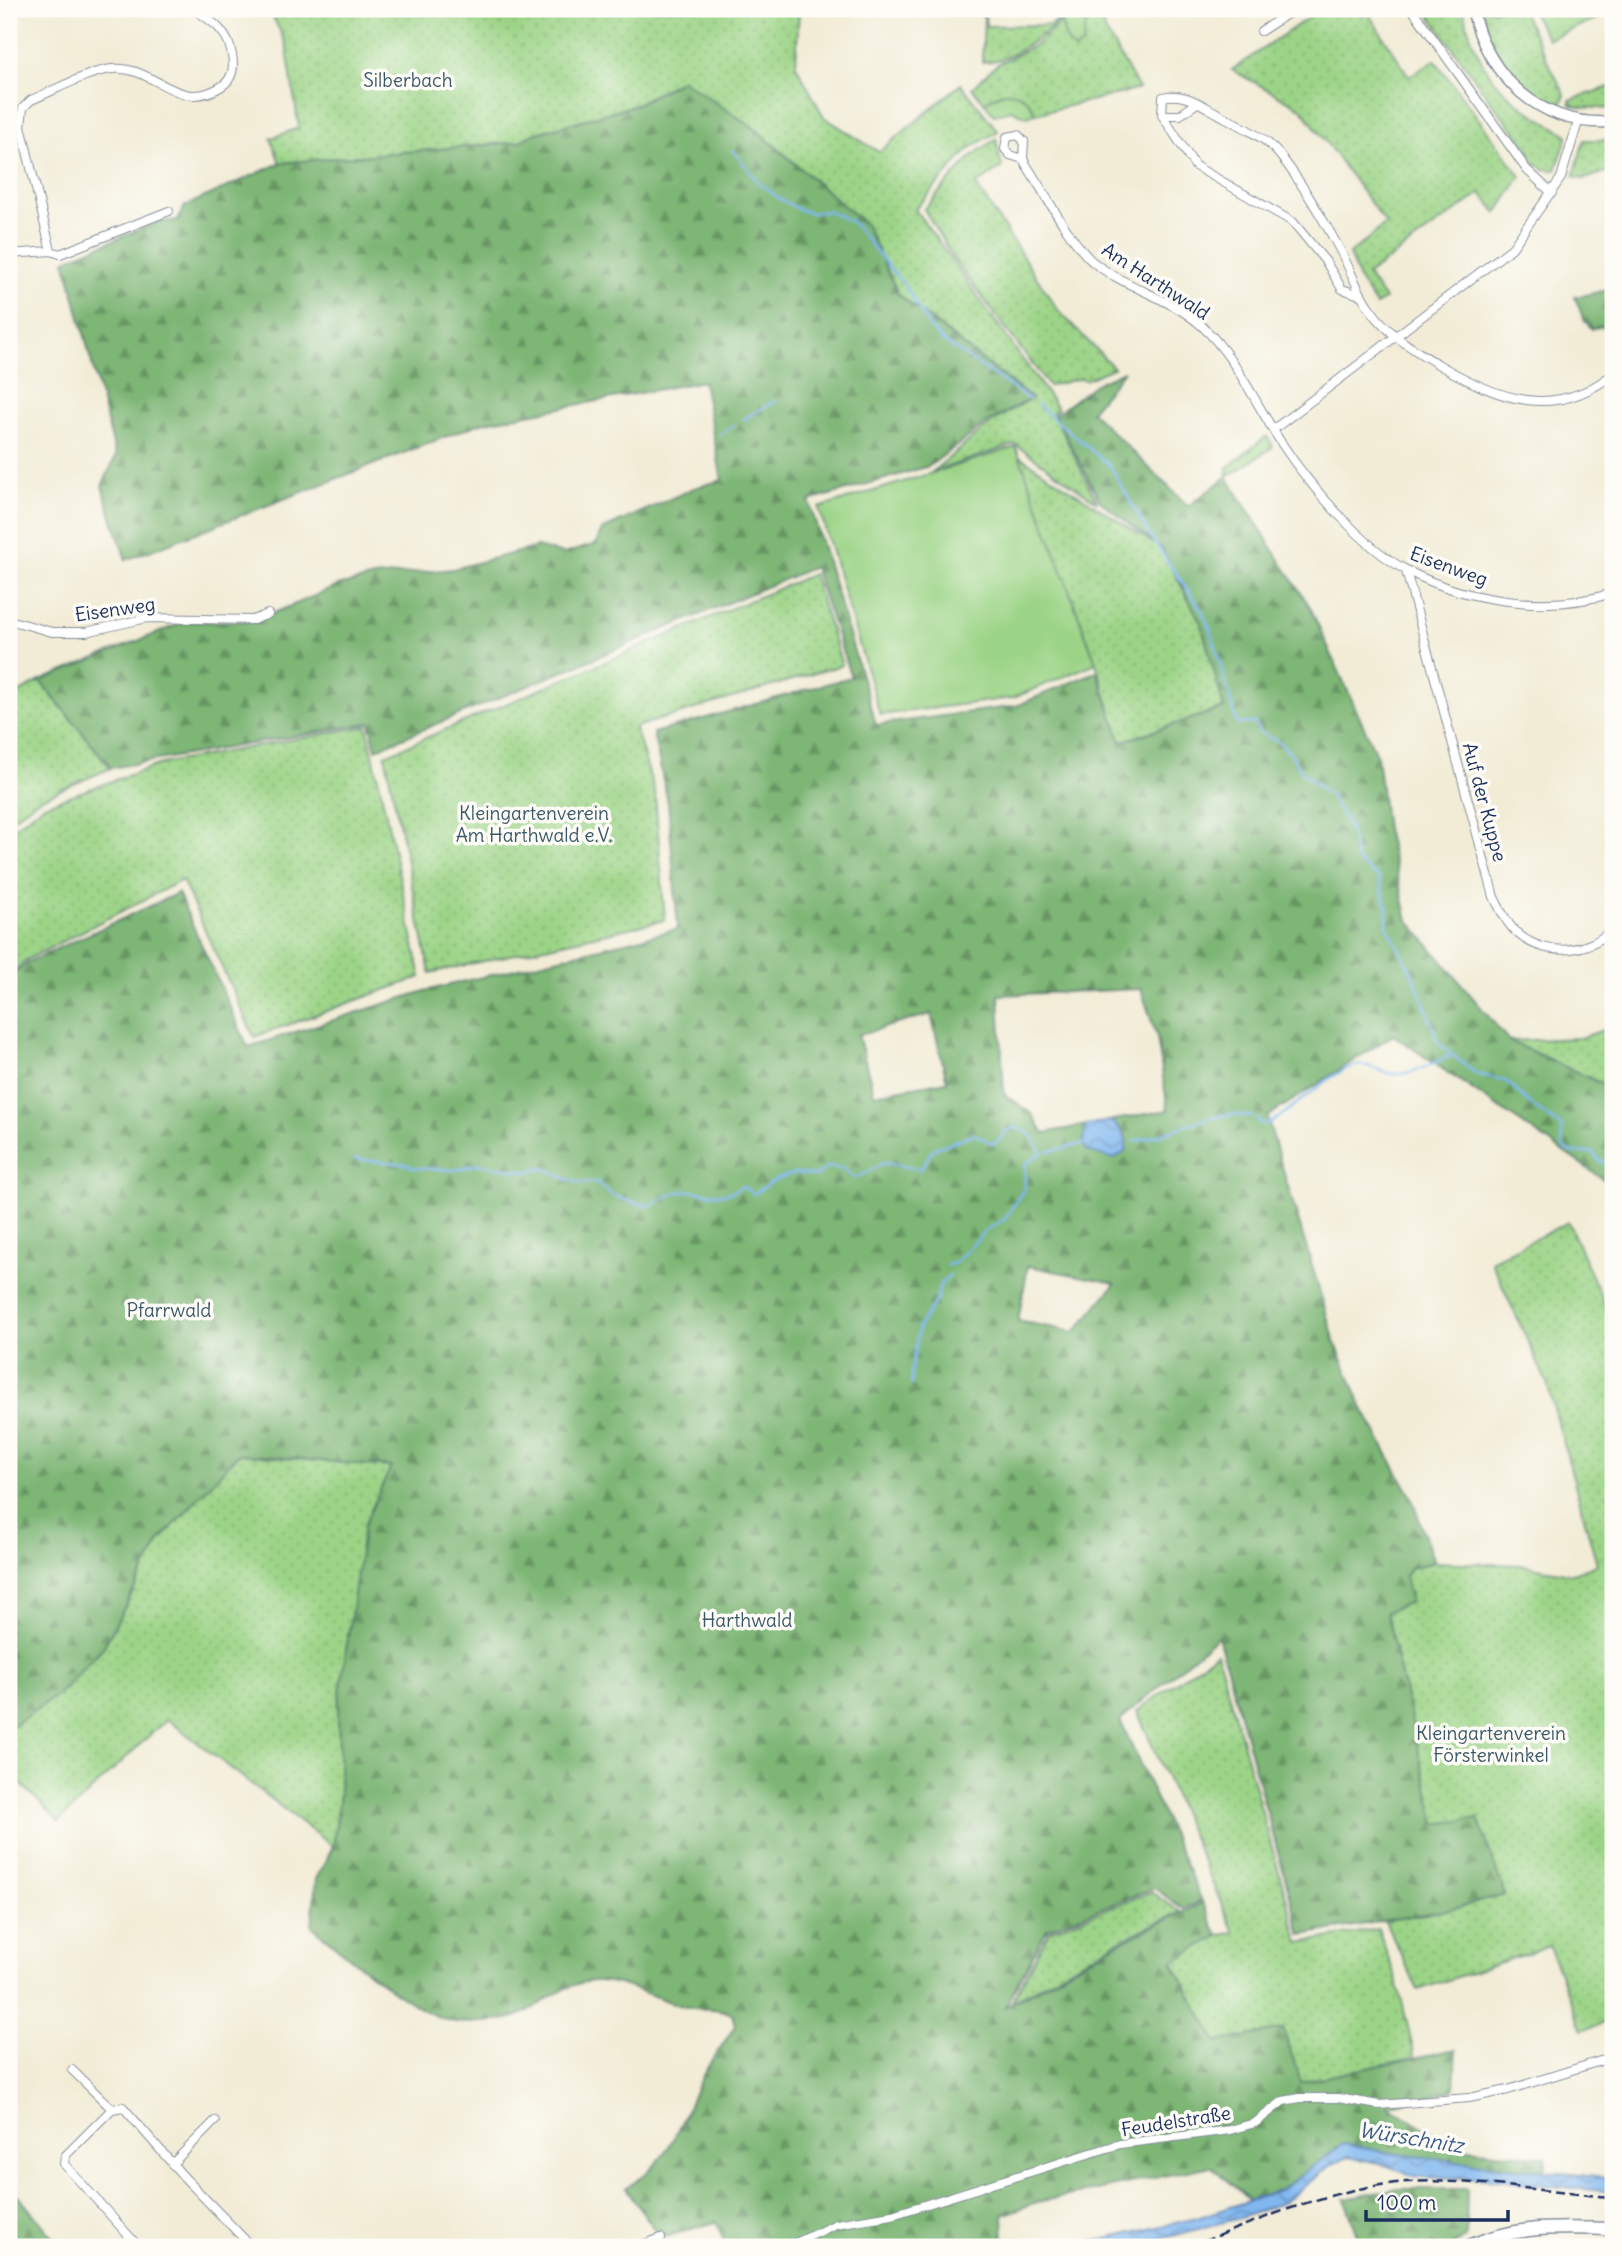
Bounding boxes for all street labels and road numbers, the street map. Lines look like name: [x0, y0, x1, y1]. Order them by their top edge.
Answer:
street label: Am Harthwald: [1097, 237, 1215, 325]
street label: Eisenweg: [1407, 541, 1491, 591]
street label: Eisenweg: [73, 591, 157, 627]
street label: Auf der Kuppe: [1458, 740, 1512, 864]
street label: Feudelstraße: [1120, 2100, 1232, 2142]

